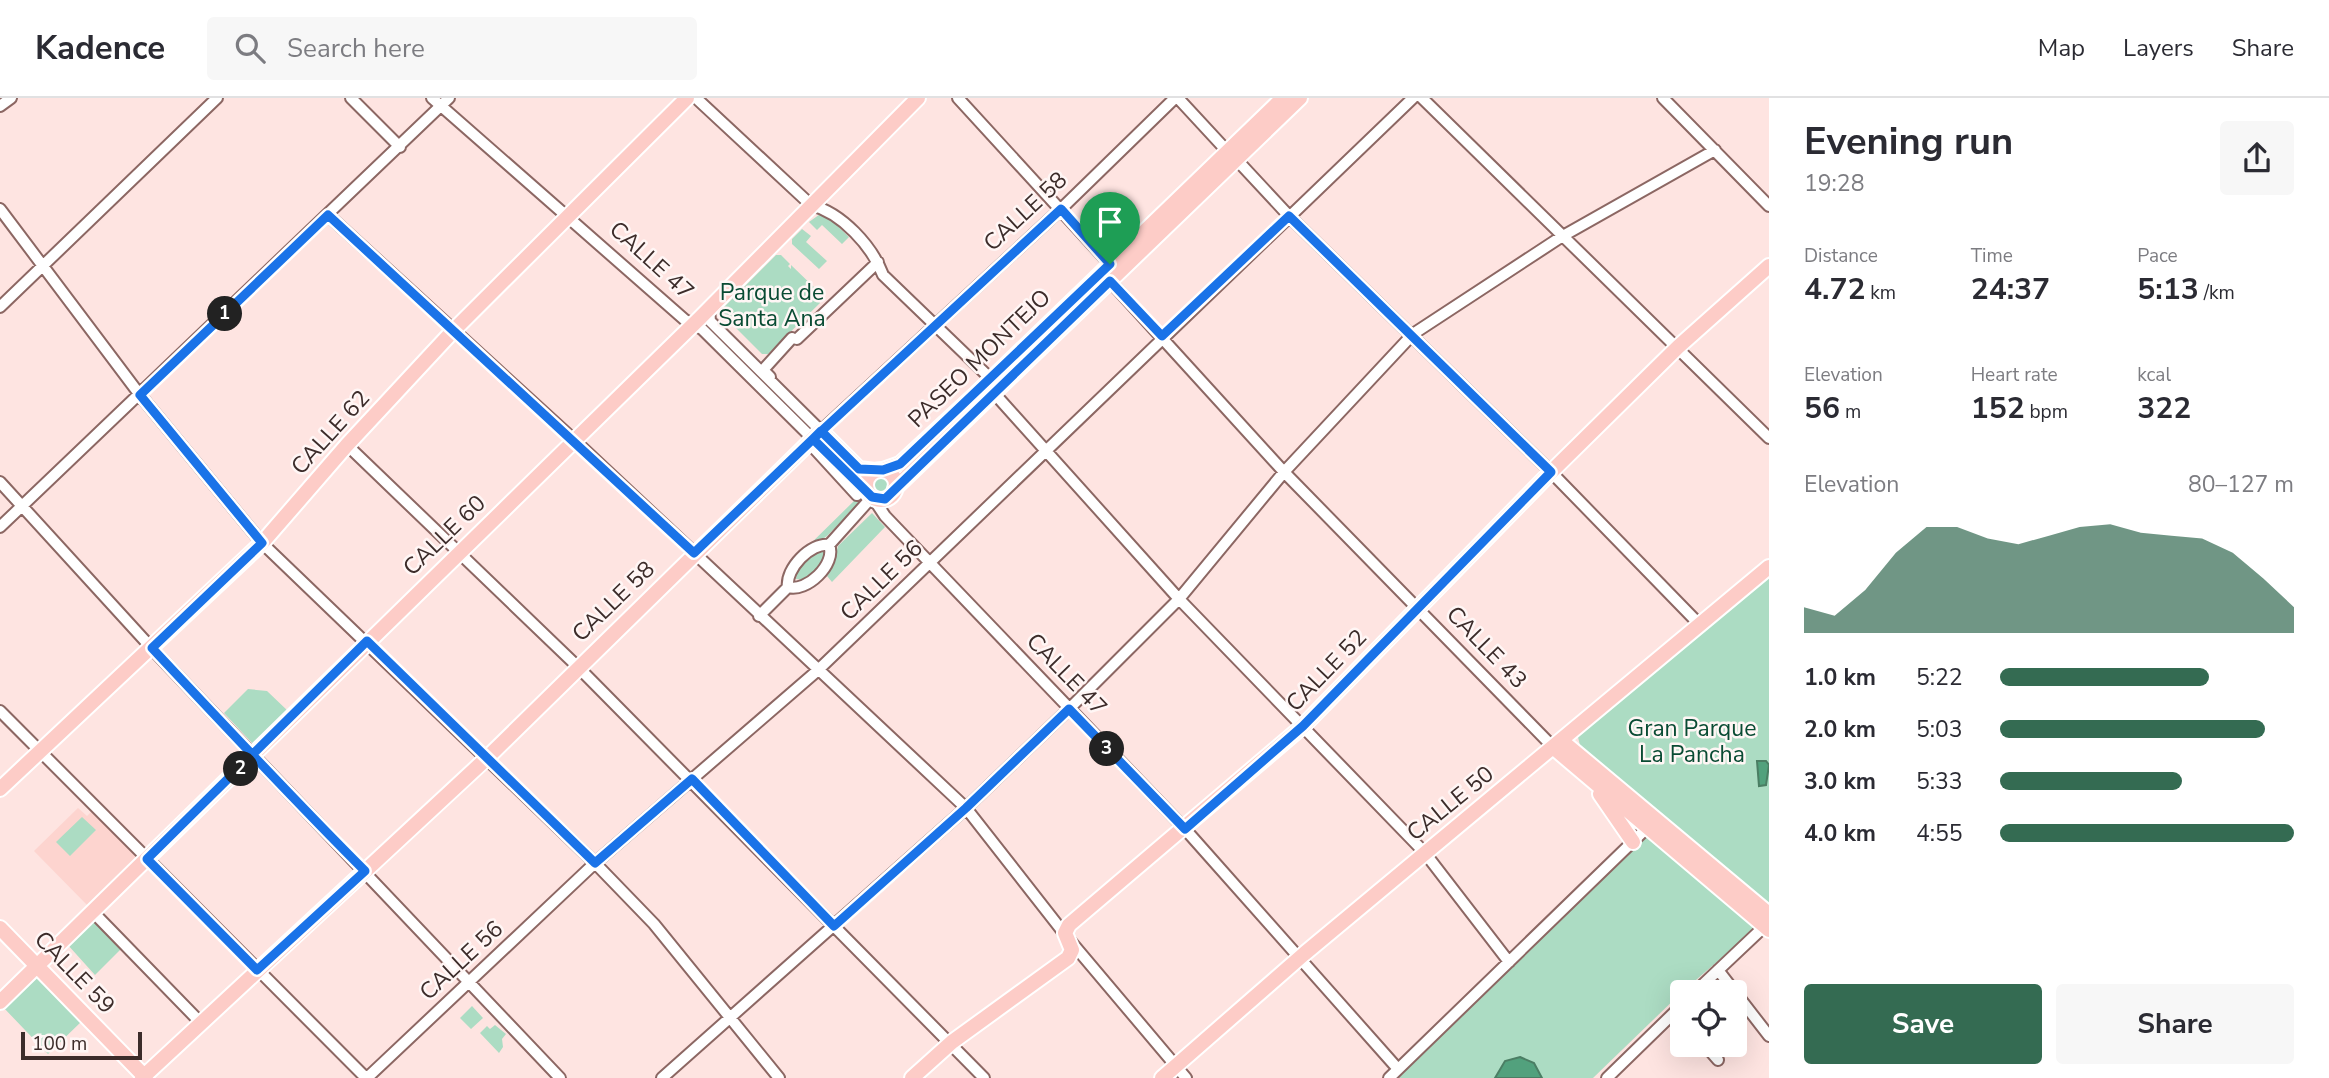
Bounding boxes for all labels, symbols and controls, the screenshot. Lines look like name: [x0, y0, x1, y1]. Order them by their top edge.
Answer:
search box: [207, 17, 697, 80]
text: Kadence: [35, 26, 165, 71]
icon: search: [231, 29, 269, 67]
text: Search here: [287, 31, 425, 66]
text: Map: [2038, 32, 2085, 64]
text: Layers: [2123, 32, 2194, 64]
text: Share: [2232, 32, 2294, 64]
text: Evening run: [1804, 116, 2013, 167]
button: share: [2220, 121, 2294, 195]
street label: CALLE 58: [977, 165, 1074, 258]
text: 19:28: [1804, 168, 1864, 199]
pin: [1080, 192, 1140, 264]
icon: arrive: [1091, 203, 1129, 241]
street label: CALLE 47: [603, 214, 701, 307]
text: Distance: [1804, 243, 1878, 269]
text: Time: [1971, 243, 2013, 269]
text: Pace: [2137, 243, 2178, 269]
text: 4.72: [1804, 269, 1865, 310]
text: 24:37: [1971, 269, 2050, 310]
text: 5:13: [2137, 269, 2199, 310]
park label: Parque de Santa Ana: [718, 277, 826, 334]
text: km: [1865, 280, 1896, 306]
text: /km: [2199, 280, 2235, 306]
street label: PASEO MONTEJO: [901, 282, 1057, 435]
pin: 1: [208, 296, 243, 332]
text: 1: [219, 300, 230, 326]
text: Elevation: [1804, 362, 1883, 388]
text: Heart rate: [1971, 362, 2058, 388]
text: kcal: [2137, 362, 2171, 388]
street label: CALLE 62: [284, 383, 377, 481]
text: 56: [1804, 388, 1840, 429]
text: 152: [1971, 388, 2025, 429]
text: 322: [2137, 388, 2191, 429]
text: m: [1840, 399, 1861, 425]
text: bpm: [2025, 399, 2068, 425]
text: Elevation: [1804, 469, 1899, 500]
text: 80–127 m: [2188, 469, 2294, 500]
street label: CALLE 60: [396, 488, 492, 583]
street label: CALLE 56: [833, 533, 929, 628]
street label: CALLE 58: [565, 554, 661, 649]
street label: CALLE 43: [1439, 599, 1534, 695]
street label: CALLE 52: [1279, 622, 1374, 718]
street label: CALLE 47: [1019, 626, 1114, 722]
text: 1.0 km: [1804, 662, 1876, 693]
text: 5:22: [1916, 662, 1963, 693]
park label: Gran Parque La Pancha: [1628, 713, 1756, 770]
text: 2.0 km: [1804, 714, 1876, 745]
text: 5:03: [1916, 714, 1963, 745]
pin: 3: [1090, 732, 1124, 766]
text: 3: [1101, 735, 1112, 761]
pin: 2: [224, 752, 258, 786]
text: 2: [235, 755, 246, 781]
street label: CALLE 50: [1400, 759, 1500, 848]
text: 3.0 km: [1804, 766, 1876, 797]
text: 5:33: [1916, 766, 1963, 797]
text: 4.0 km: [1804, 818, 1876, 849]
text: 4:55: [1916, 818, 1963, 849]
street label: CALLE 56: [413, 914, 510, 1007]
street label: CALLE 59: [27, 924, 122, 1020]
map controls: [1670, 980, 1747, 1057]
button: locate: [1670, 980, 1747, 1057]
button: Save: [1804, 984, 2042, 1064]
button: Share: [2056, 984, 2294, 1064]
scale bar: [21, 1029, 142, 1061]
text: 100 m: [32, 1031, 87, 1057]

